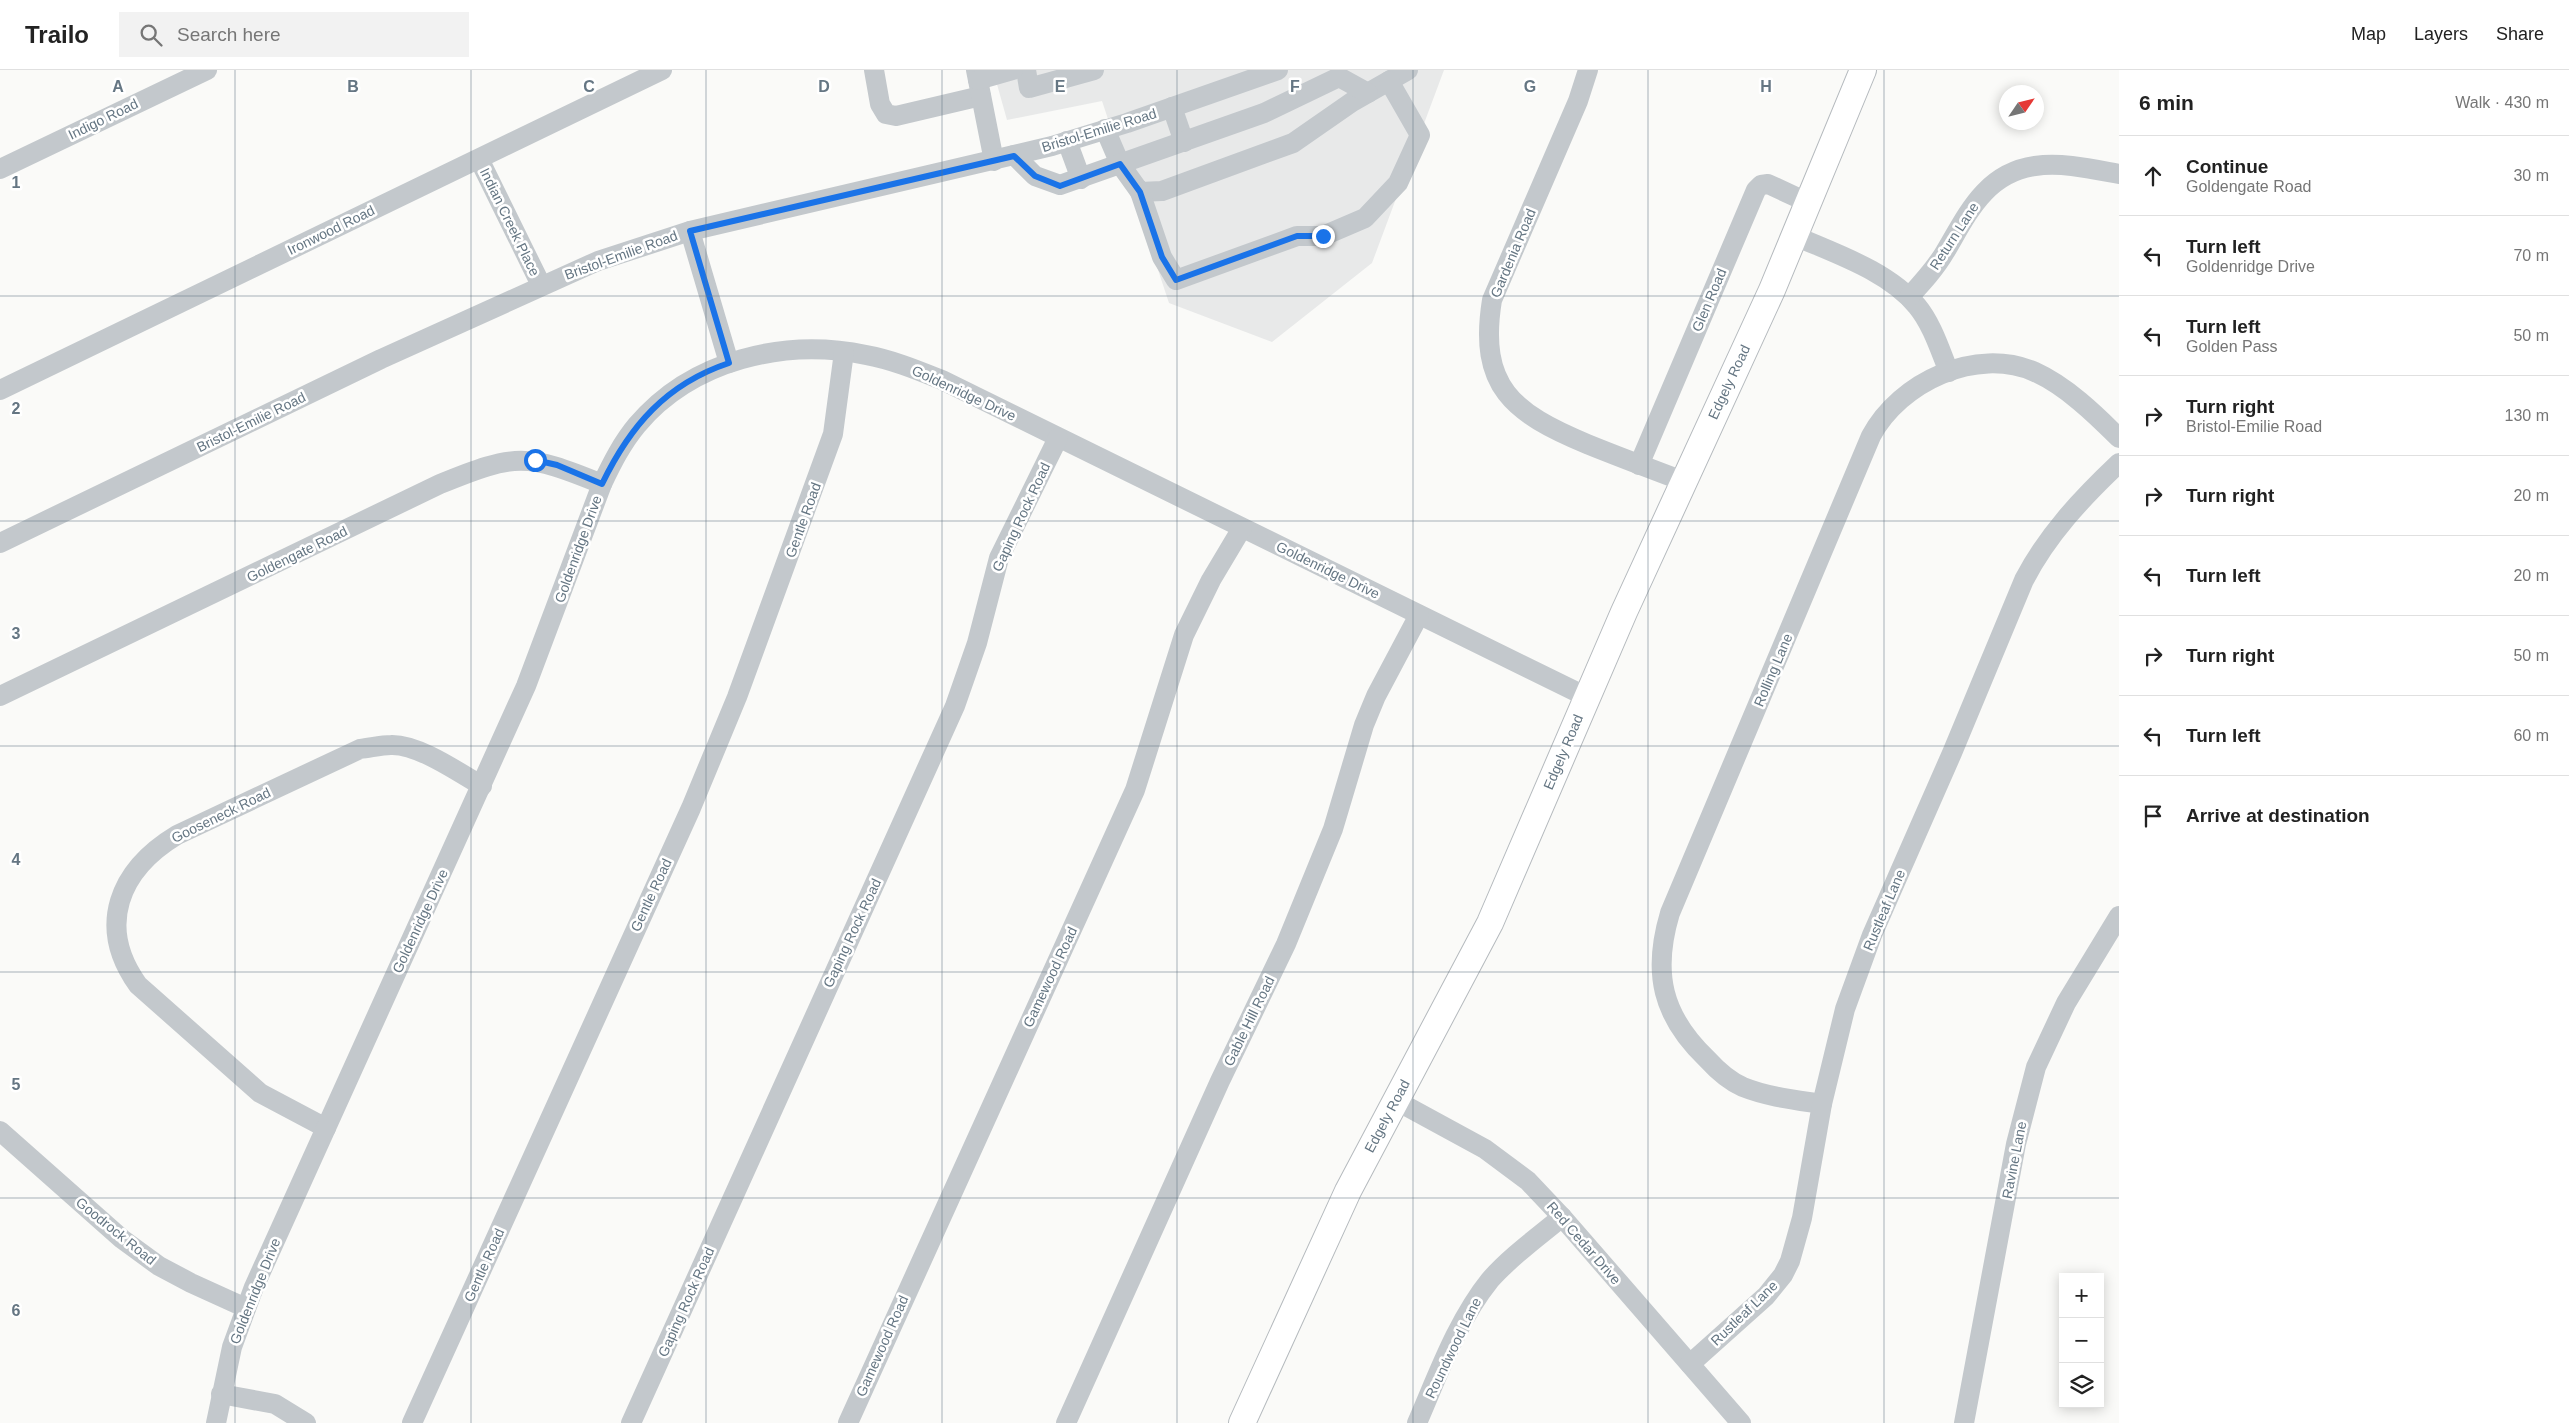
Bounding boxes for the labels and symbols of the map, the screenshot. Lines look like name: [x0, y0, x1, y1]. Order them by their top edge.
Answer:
text: A: [112, 78, 124, 95]
text: B: [347, 78, 359, 95]
text: C: [583, 78, 595, 95]
text: D: [818, 78, 830, 95]
text: E: [1055, 78, 1066, 95]
text: F: [1290, 78, 1300, 95]
text: G: [1524, 78, 1536, 95]
text: H: [1760, 78, 1772, 95]
north arrow: [1999, 85, 2044, 130]
street label: Indigo Road: [66, 95, 140, 143]
street label: Bristol-Emilie Road: [1040, 105, 1158, 155]
street label: Indian Creek Place: [477, 165, 543, 279]
text: 1: [12, 174, 21, 191]
street label: Return Lane: [1926, 199, 1982, 273]
street label: Ironwood Road: [285, 202, 377, 258]
street label: Gardenia Road: [1487, 206, 1539, 300]
route end: [1312, 225, 1335, 248]
street label: Bristol-Emilie Road: [562, 227, 680, 283]
street label: Glen Road: [1689, 266, 1729, 334]
street label: Edgely Road: [1705, 342, 1753, 422]
street label: Goldenridge Drive: [909, 362, 1019, 424]
street label: Bristol-Emilie Road: [194, 389, 308, 455]
text: 2: [12, 400, 21, 417]
route start: [524, 449, 547, 472]
street label: Gaping Rock Road: [989, 460, 1053, 574]
street label: Gentle Road: [782, 480, 824, 560]
street label: Goldenridge Drive: [551, 493, 605, 605]
street label: Goldengate Road: [244, 523, 350, 585]
street label: Goldenridge Drive: [1274, 538, 1382, 602]
text: 3: [12, 625, 21, 642]
street label: Rolling Lane: [1750, 631, 1796, 709]
street label: Edgely Road: [1540, 712, 1586, 792]
street label: Gooseneck Road: [169, 784, 273, 846]
text: 4: [12, 851, 21, 868]
street label: Gentle Road: [627, 856, 675, 934]
street label: Goldenridge Drive: [389, 866, 451, 976]
street label: Rustleaf Lane: [1860, 867, 1908, 953]
street label: Gaping Rock Road: [820, 876, 884, 990]
street label: Gamewood Road: [1020, 924, 1080, 1030]
street label: Gable Hill Road: [1220, 973, 1278, 1069]
text: 5: [12, 1076, 21, 1093]
street label: Edgely Road: [1361, 1077, 1413, 1155]
street label: Ravine Lane: [1999, 1120, 2029, 1200]
street label: Goodrock Road: [73, 1194, 159, 1268]
street label: Red Cedar Drive: [1544, 1198, 1624, 1288]
street label: Gentle Road: [461, 1226, 507, 1304]
street label: Goldenridge Drive: [226, 1236, 284, 1346]
street label: Gaping Rock Road: [655, 1245, 717, 1359]
street label: Rustleaf Lane: [1707, 1277, 1781, 1349]
street label: Gamewood Road: [853, 1293, 911, 1399]
street label: Roundwood Lane: [1422, 1295, 1484, 1401]
text: 6: [12, 1302, 21, 1319]

